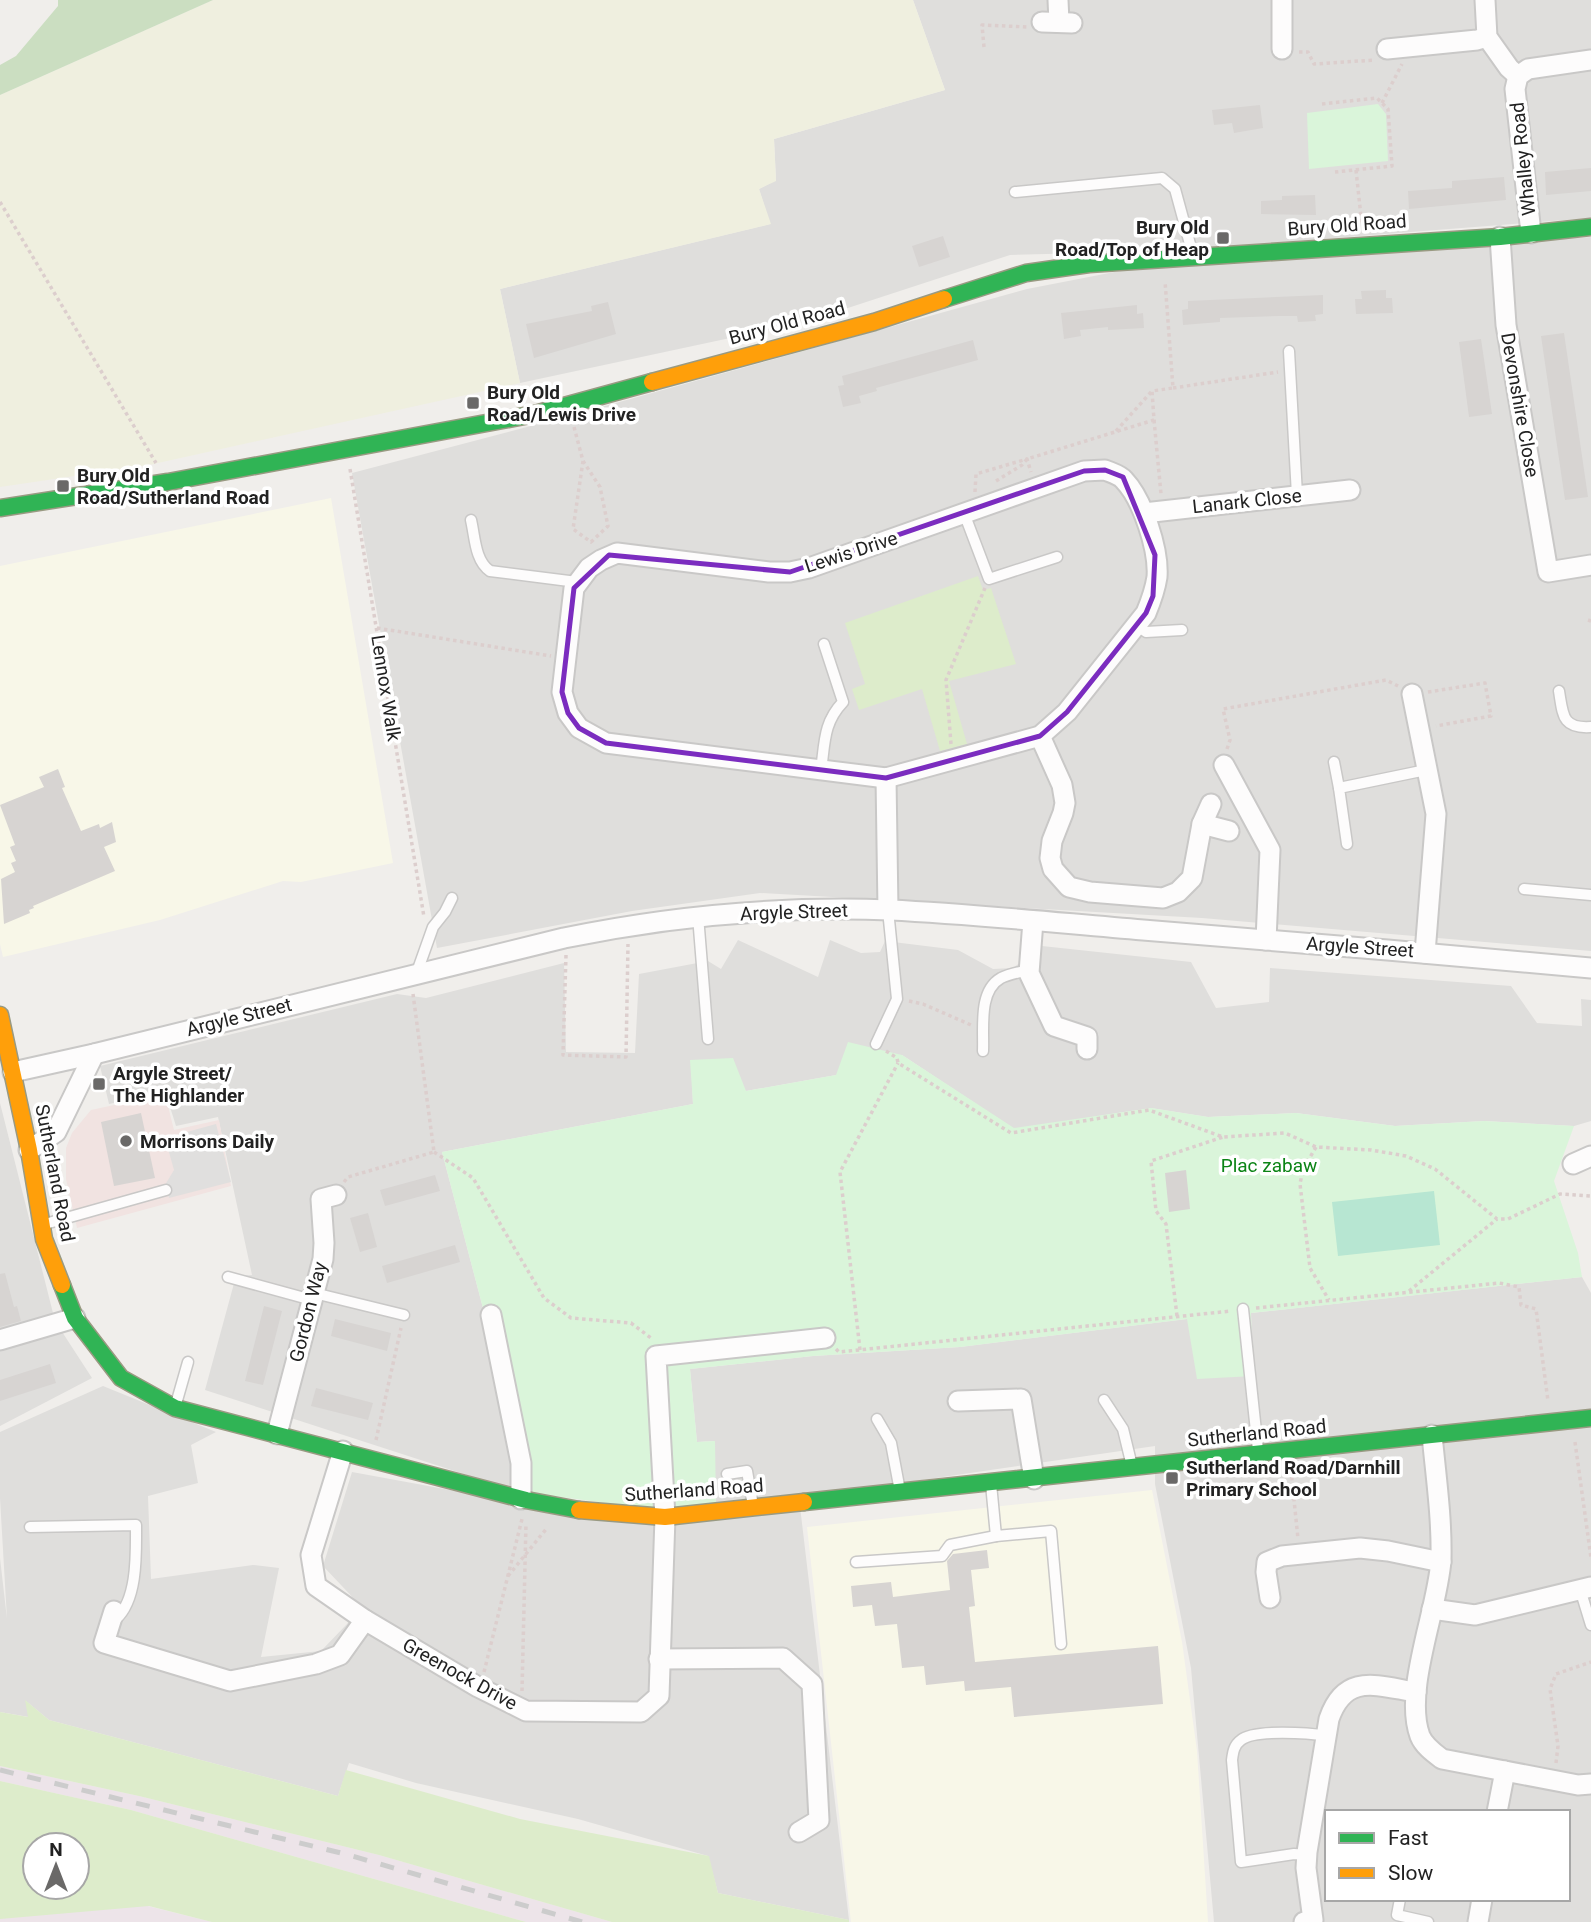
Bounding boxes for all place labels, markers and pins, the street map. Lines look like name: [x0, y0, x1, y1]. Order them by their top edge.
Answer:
place label: Bury Old Road/Top of Heap: [1055, 216, 1209, 261]
marker: Bury Old Road/Top of Heap: [1215, 230, 1231, 246]
place label: Bury Old Road/Lewis Drive: [487, 381, 636, 426]
marker: Bury Old Road/Lewis Drive: [465, 395, 481, 411]
place label: Bury Old Road/Sutherland Road: [77, 464, 269, 509]
marker: Bury Old Road/Sutherland Road: [55, 478, 71, 494]
place label: Argyle Street/ The Highlander: [113, 1062, 244, 1107]
marker: Argyle Street/ The Highlander: [91, 1076, 107, 1092]
place label: Morrisons Daily: [140, 1130, 274, 1153]
marker: Morrisons Daily: [118, 1133, 134, 1149]
place label: Sutherland Road/Darnhill Primary School: [1186, 1456, 1401, 1501]
marker: Sutherland Road/Darnhill Primary School: [1164, 1470, 1180, 1486]

